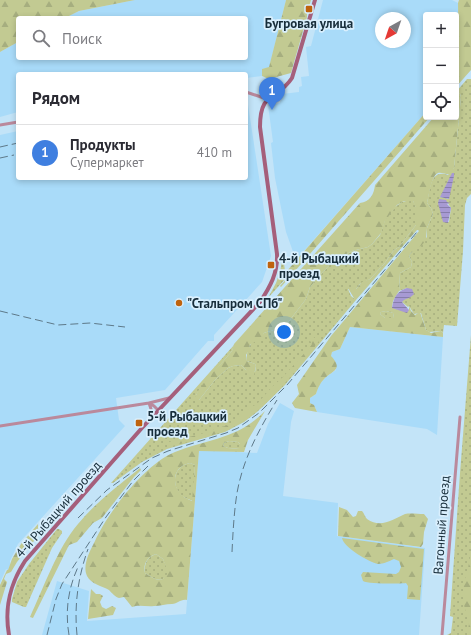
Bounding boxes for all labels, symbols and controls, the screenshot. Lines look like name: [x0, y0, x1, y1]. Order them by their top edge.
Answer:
marker: Бугровая улица: [304, 4, 314, 14]
north arrow: [375, 12, 411, 48]
map controls: [423, 12, 459, 120]
button: +: [423, 12, 459, 48]
place label: Бугровая улица: [265, 15, 353, 32]
search box: [16, 16, 248, 60]
icon: search: [30, 27, 52, 49]
text: Поиск: [62, 29, 102, 48]
button: −: [423, 48, 459, 84]
pin: 1: [259, 77, 285, 110]
button: locate: [423, 84, 459, 120]
text: Рядом: [32, 87, 80, 109]
text: Продукты: [70, 135, 136, 154]
text: 1: [41, 144, 49, 161]
text: 410 m: [197, 144, 232, 161]
text: Супермаркет: [70, 154, 144, 171]
place label: 4-й Рыбацкий проезд: [279, 250, 359, 282]
marker: 4-й Рыбацкий проезд: [266, 260, 276, 270]
place label: "Стальпром СПб": [187, 295, 283, 312]
marker: "Стальпром СПб": [174, 298, 184, 308]
your location: [274, 322, 294, 342]
place label: 5-й Рыбацкий проезд: [147, 408, 227, 440]
marker: 5-й Рыбацкий проезд: [134, 418, 144, 428]
street label: 4-й Рыбацкий проезд: [12, 458, 105, 561]
street label: Вагонный проезд: [430, 475, 453, 575]

